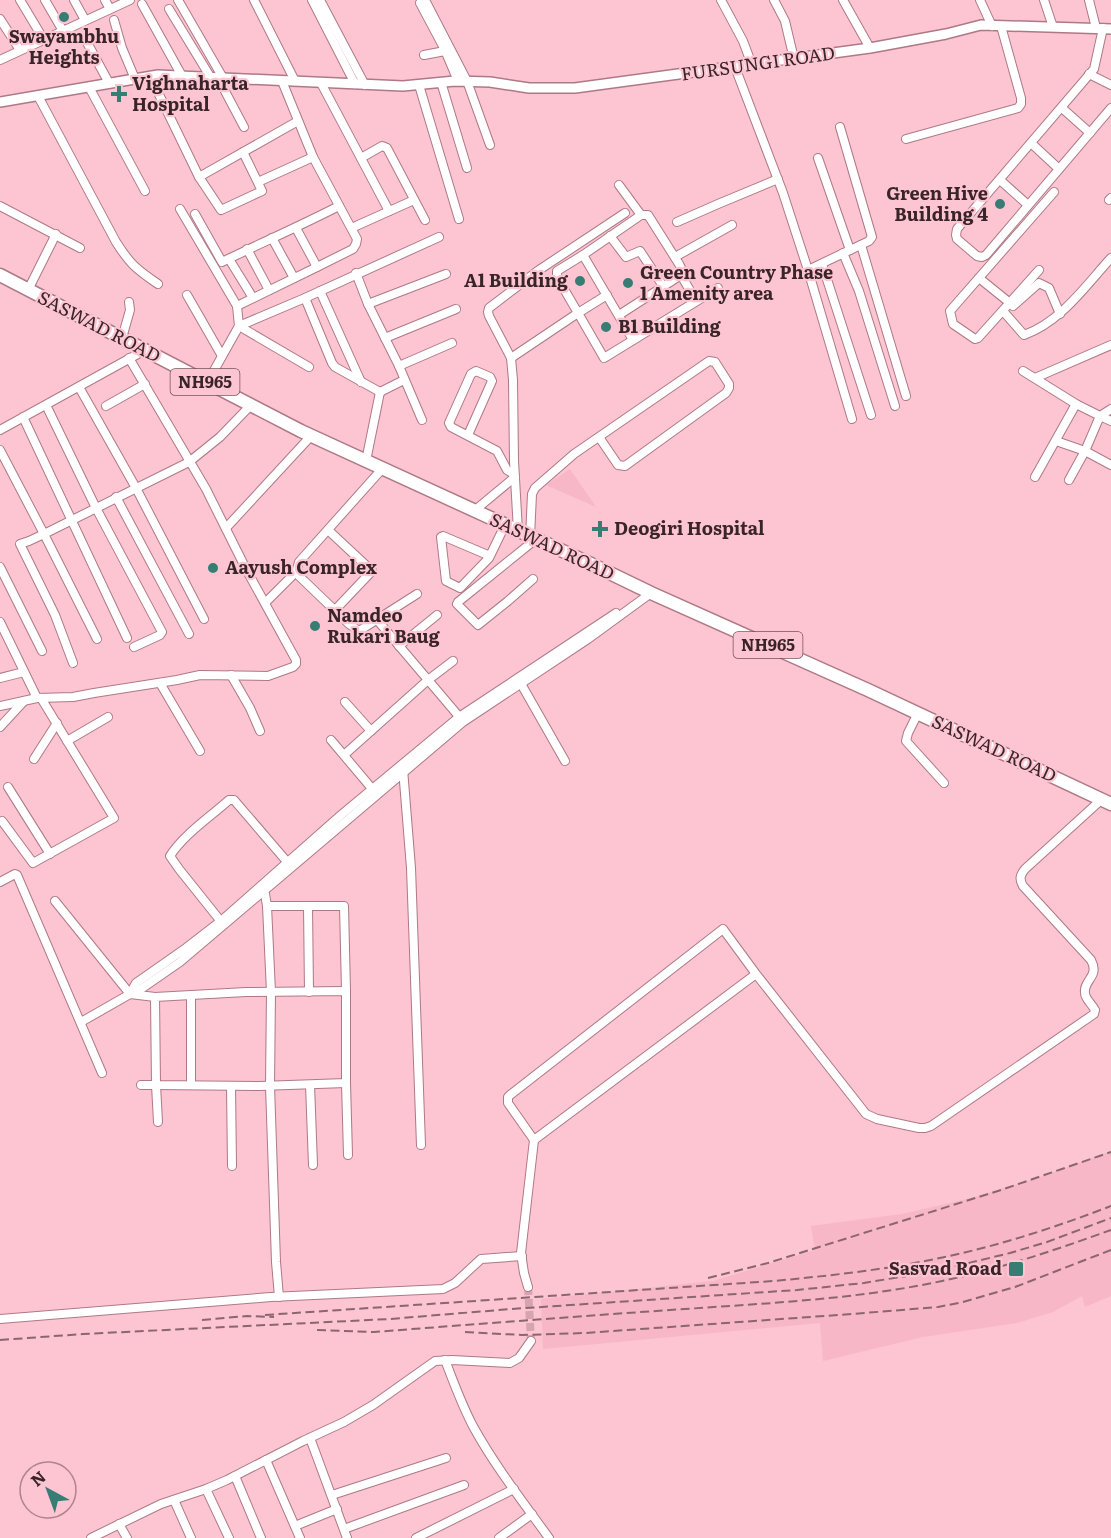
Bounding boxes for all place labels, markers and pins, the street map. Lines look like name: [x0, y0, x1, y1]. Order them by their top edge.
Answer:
marker: Swayambhu Heights: [57, 10, 71, 24]
place label: Swayambhu Heights: [9, 22, 119, 70]
place label: Vighnaharta Hospital: [132, 69, 249, 117]
marker: Vighnaharta Hospital: [110, 85, 128, 103]
place label: Green Hive Building 4: [886, 179, 988, 227]
marker: Green Hive Building 4: [993, 197, 1007, 211]
place label: Green Country Phase 1 Amenity area: [640, 258, 833, 306]
place label: A1 Building: [464, 266, 569, 293]
marker: A1 Building: [573, 274, 587, 288]
marker: Green Country Phase 1 Amenity area: [621, 276, 635, 290]
place label: B1 Building: [618, 312, 722, 339]
marker: B1 Building: [599, 320, 613, 334]
place label: Deogiri Hospital: [614, 514, 765, 541]
marker: Deogiri Hospital: [591, 520, 609, 538]
place label: Aayush Complex: [225, 553, 377, 580]
marker: Aayush Complex: [206, 561, 220, 575]
place label: Namdeo Rukari Baug: [327, 601, 441, 649]
marker: Namdeo Rukari Baug: [308, 619, 322, 633]
place label: Sasvad Road: [889, 1254, 1002, 1281]
marker: Sasvad Road: [1007, 1260, 1025, 1278]

